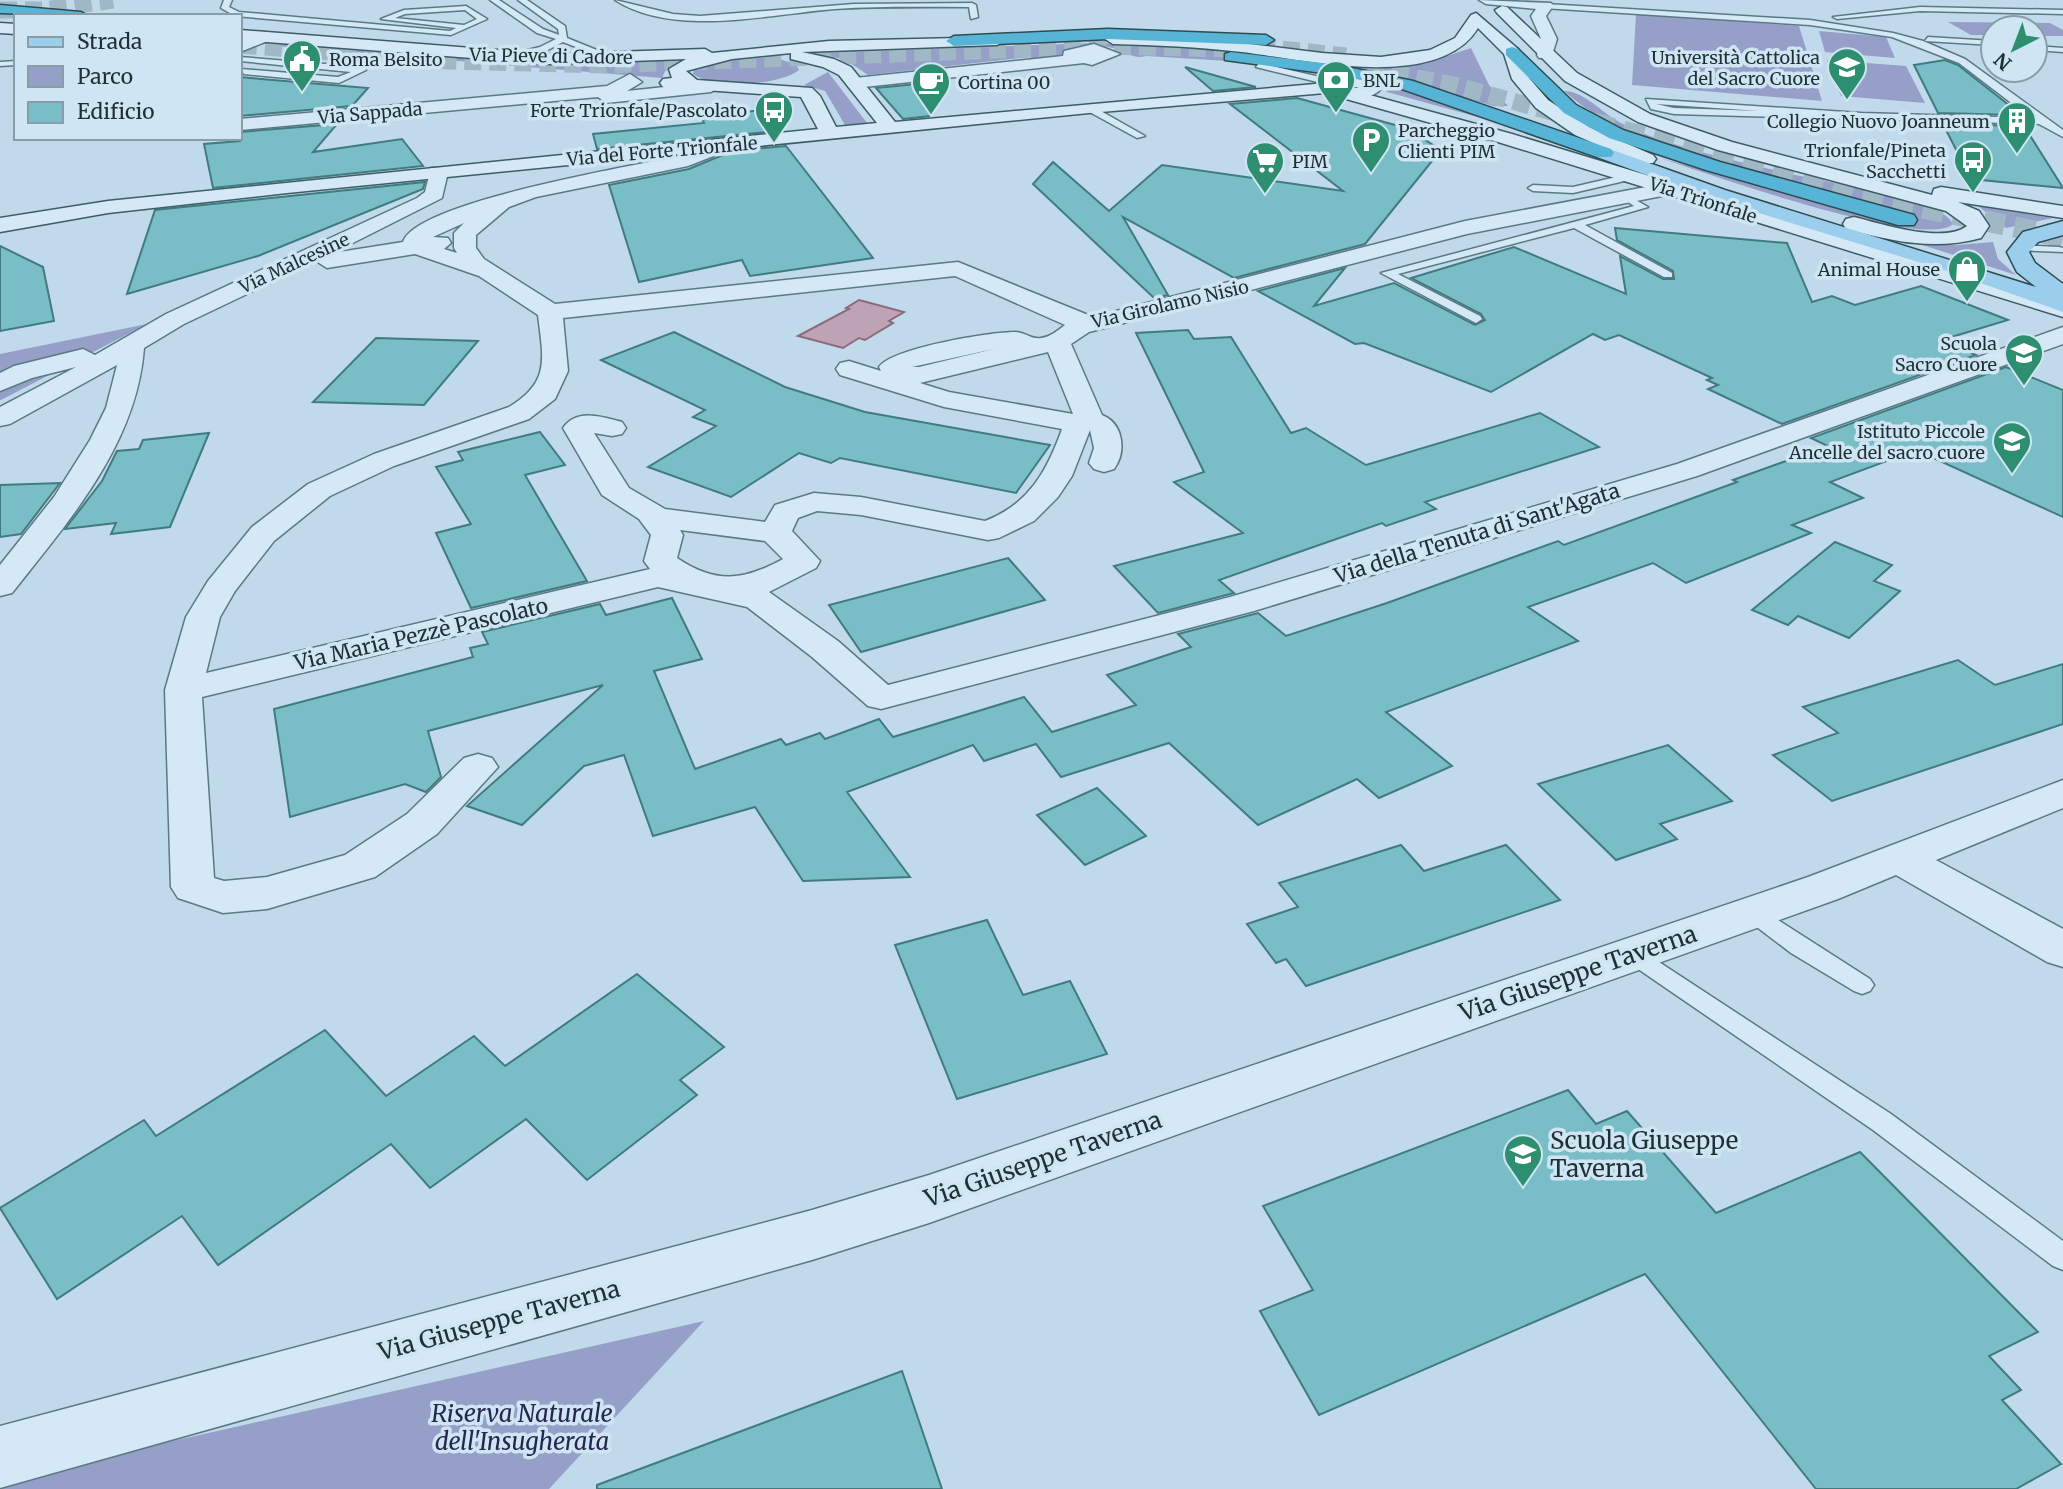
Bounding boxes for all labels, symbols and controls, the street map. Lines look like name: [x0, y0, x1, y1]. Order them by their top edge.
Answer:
legend: [14, 14, 242, 140]
north arrow: [1979, 14, 2049, 84]
text: Strada: [77, 28, 142, 55]
public building icon: Roma Belsito: [281, 38, 323, 93]
street label: Via Pieve di Cadore: [468, 43, 633, 69]
place label: Università Cattolica del Sacro Cuore: [1651, 46, 1820, 90]
school or university icon: Università Cattolica del Sacro Cuore: [1826, 46, 1868, 101]
place label: Roma Belsito: [329, 48, 443, 71]
text: N: [1989, 48, 2016, 76]
bank icon: BNL: [1315, 59, 1357, 114]
cafe icon: Cortina 00: [910, 61, 952, 116]
text: Parco: [77, 63, 133, 90]
place label: BNL: [1363, 69, 1400, 92]
place label: Cortina 00: [958, 71, 1050, 94]
bus stop icon: Forte Trionfale/Pascolato: [753, 89, 795, 144]
street label: Via Sappada: [316, 97, 424, 129]
text: Edificio: [77, 98, 154, 125]
place label: Forte Trionfale/Pascolato: [530, 99, 747, 122]
building icon: Collegio Nuovo Joanneum: [1996, 100, 2038, 155]
place label: Collegio Nuovo Joanneum: [1767, 110, 1990, 133]
parking icon: Parcheggio Clienti PIM: [1350, 119, 1392, 174]
place label: Parcheggio Clienti PIM: [1398, 119, 1495, 163]
street label: Via del Forte Trionfale: [565, 131, 758, 171]
place label: Trionfale/Pineta Sacchetti: [1804, 139, 1946, 183]
bus stop icon: Trionfale/Pineta Sacchetti: [1952, 139, 1994, 194]
supermarket icon: PIM: [1244, 140, 1286, 195]
place label: PIM: [1292, 150, 1328, 173]
street label: Via Trionfale: [1645, 171, 1760, 228]
street label: Via Malcesine: [234, 227, 353, 299]
shop icon: Animal House: [1946, 248, 1988, 303]
place label: Animal House: [1817, 258, 1940, 281]
street label: Via Girolamo Nisio: [1088, 275, 1251, 333]
place label: Scuola Sacro Cuore: [1895, 332, 1997, 376]
school or university icon: Scuola Sacro Cuore: [2003, 332, 2045, 387]
place label: Istituto Piccole Ancelle del sacro cuore: [1788, 420, 1985, 464]
school or university icon: Istituto Piccole Ancelle del sacro cuore: [1991, 420, 2033, 475]
street label: Via della Tenuta di Sant'Agata: [1330, 477, 1623, 590]
street label: Via Maria Pezzè Pascolato: [291, 592, 550, 677]
street label: Via Giuseppe Taverna: [1454, 918, 1701, 1029]
street label: Via Giuseppe Taverna: [919, 1104, 1166, 1215]
place label: Scuola Giuseppe Taverna: [1550, 1125, 1738, 1184]
school or university icon: Scuola Giuseppe Taverna: [1502, 1133, 1544, 1188]
street label: Via Giuseppe Taverna: [374, 1273, 623, 1367]
park label: Riserva Naturale dell'Insugherata: [431, 1398, 613, 1457]

